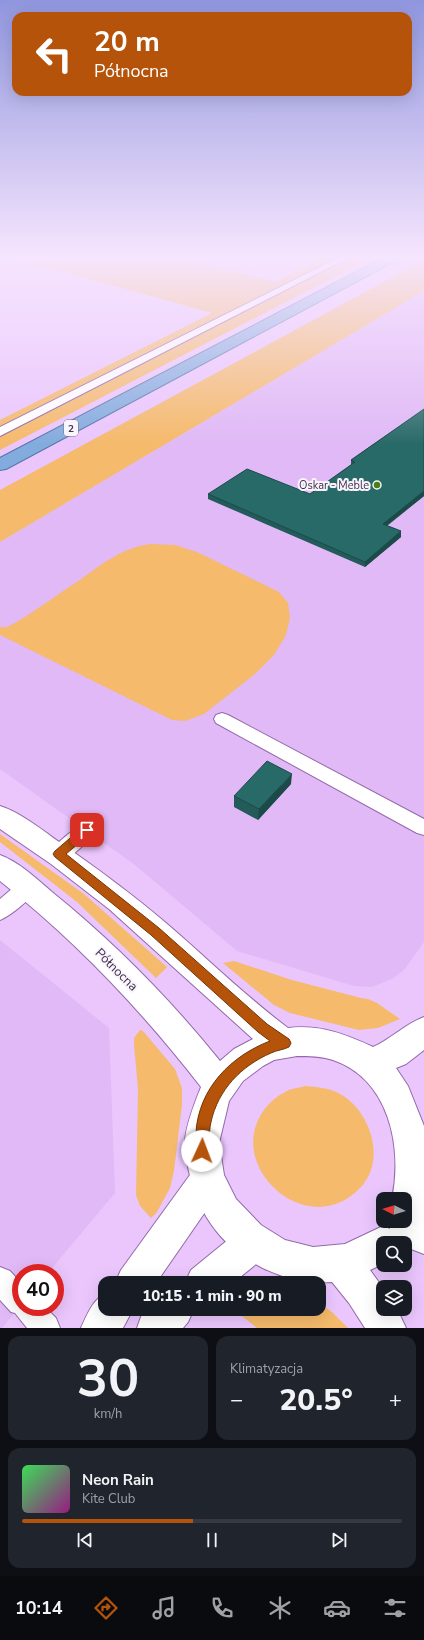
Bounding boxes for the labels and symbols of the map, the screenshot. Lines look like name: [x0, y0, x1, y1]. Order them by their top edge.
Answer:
road number: 2: [64, 420, 78, 436]
place label: Oskar - Meble: [299, 478, 369, 493]
marker: Oskar - Meble: [372, 480, 382, 490]
pin: [70, 813, 104, 847]
street label: Północna: [91, 944, 142, 995]
position arrow: [181, 1130, 223, 1172]
north arrow: [376, 1192, 412, 1228]
speed limit sign: 40: [12, 1264, 64, 1316]

